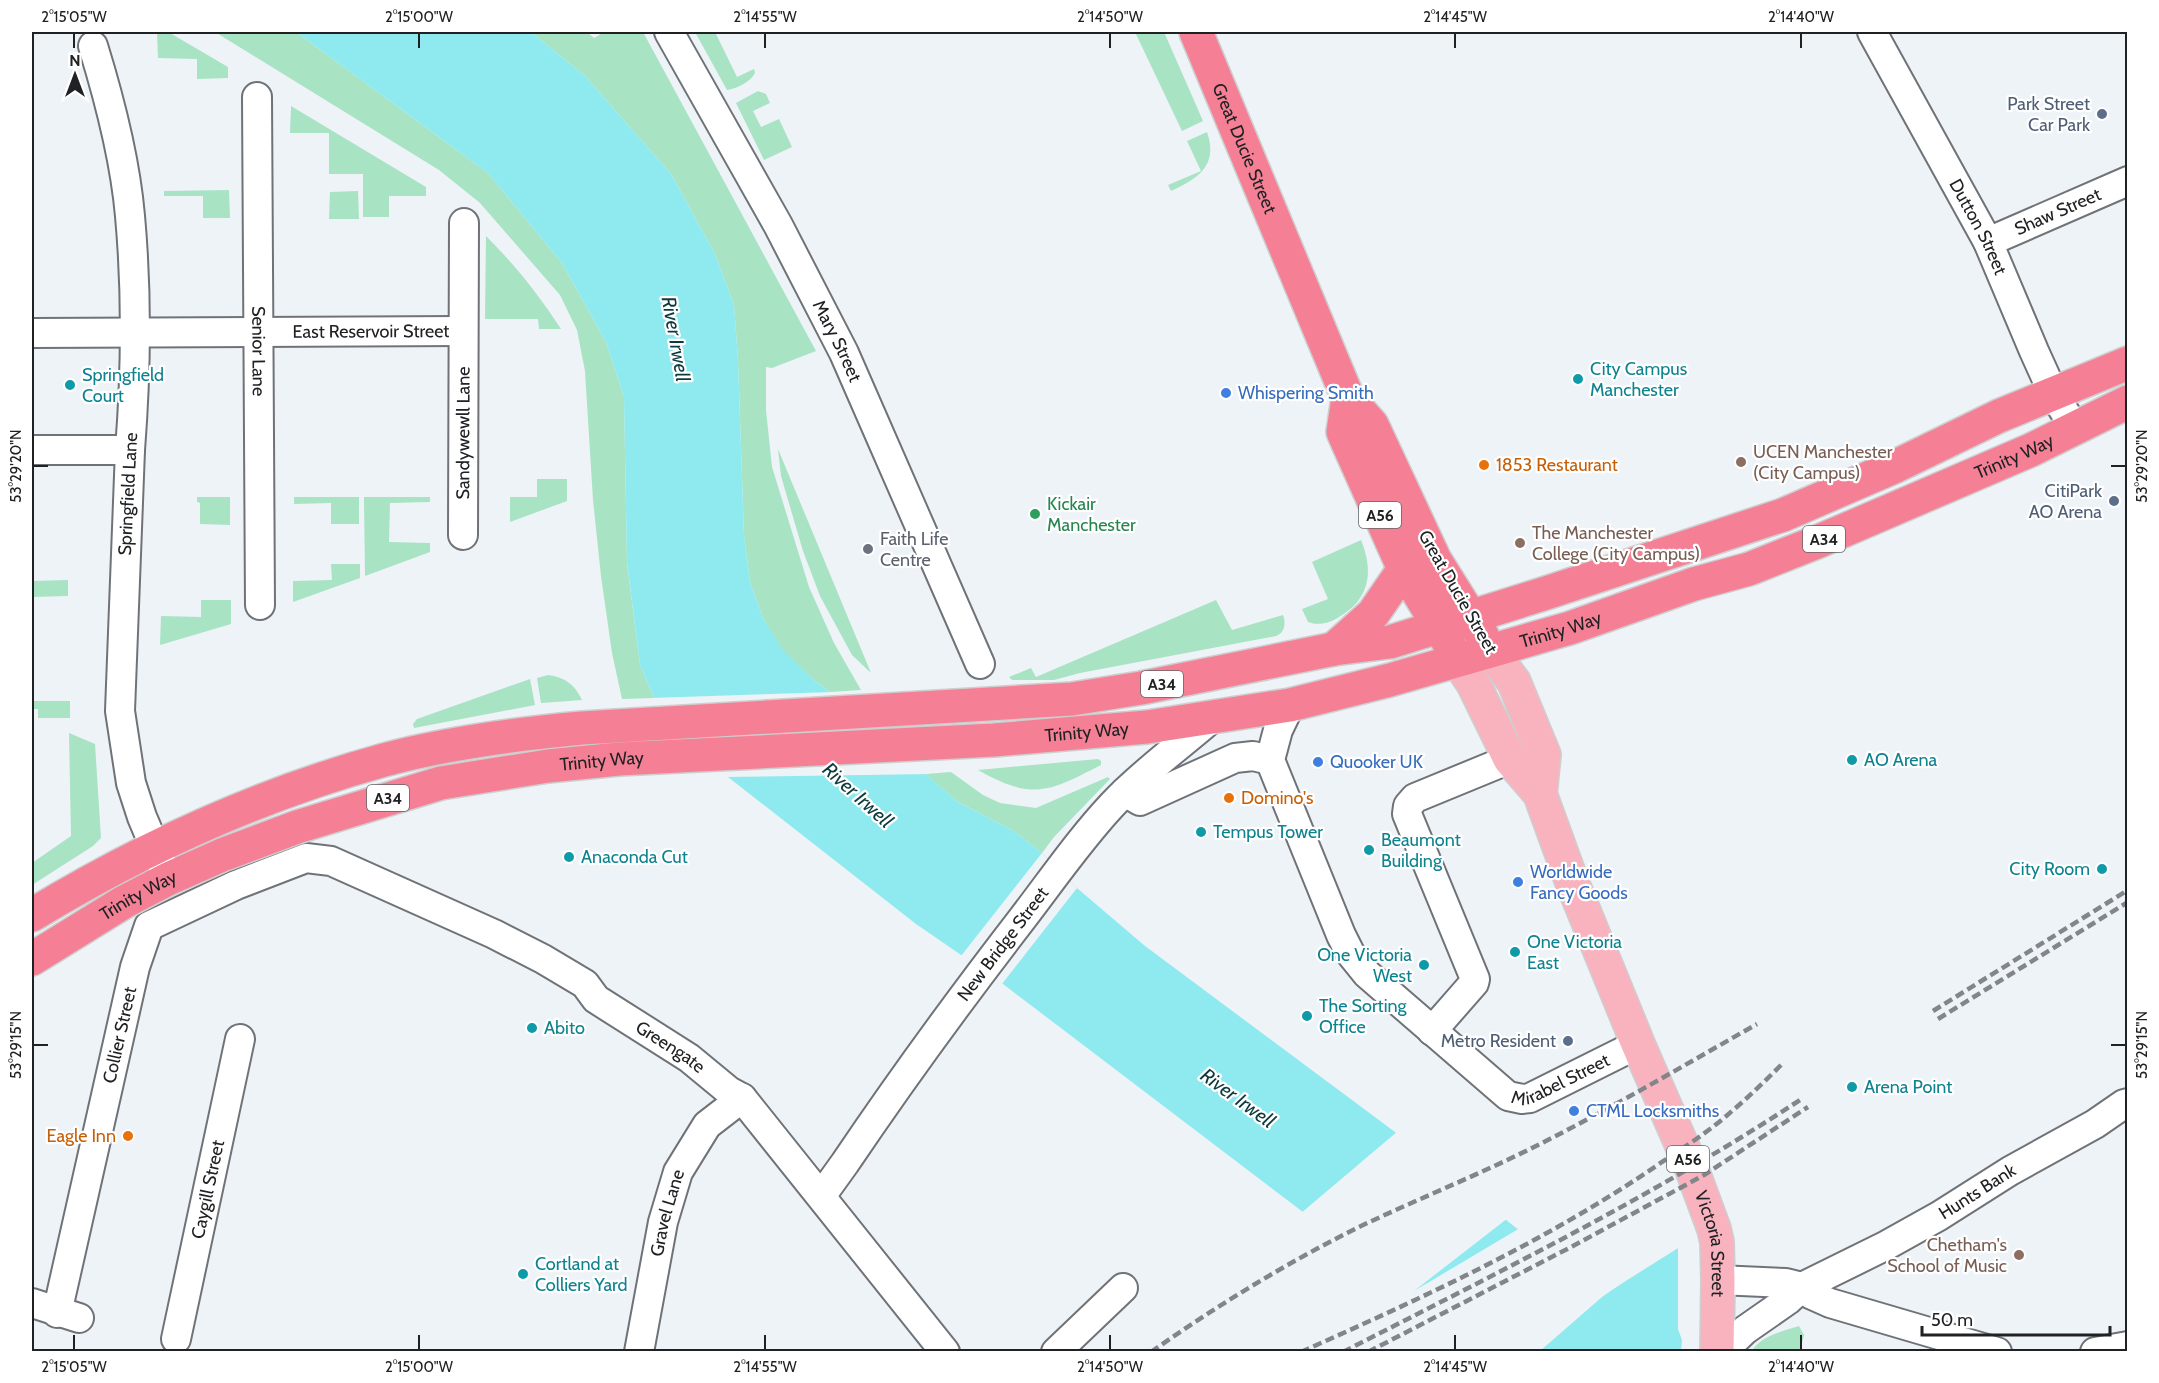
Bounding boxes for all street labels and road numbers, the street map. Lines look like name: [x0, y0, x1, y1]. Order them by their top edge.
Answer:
street label: Great Ducie Street: [1207, 80, 1281, 217]
street label: Dutton Street: [1944, 175, 2012, 278]
street label: Shaw Street: [2011, 183, 2104, 240]
street label: Mary Street: [808, 297, 866, 385]
street label: Senior Lane: [247, 306, 270, 396]
street label: East Reservoir Street: [293, 320, 449, 343]
street label: Sandywewll Lane: [452, 366, 475, 500]
street label: Trinity Way: [1971, 429, 2057, 484]
street label: Springfield Lane: [114, 432, 142, 556]
road number: A56: [1359, 502, 1401, 528]
street label: Great Ducie Street: [1414, 526, 1502, 658]
road number: A34: [1803, 526, 1845, 552]
street label: Trinity Way: [1517, 607, 1605, 653]
road number: A34: [1141, 671, 1183, 697]
street label: Trinity Way: [1044, 718, 1130, 747]
street label: Trinity Way: [559, 747, 644, 776]
road number: A34: [367, 785, 409, 811]
street label: Trinity Way: [96, 866, 180, 925]
street label: New Bridge Street: [953, 883, 1053, 1005]
street label: Collier Street: [98, 985, 141, 1085]
street label: Greengate: [632, 1016, 710, 1078]
street label: Mirabel Street: [1509, 1049, 1613, 1111]
street label: Caygill Street: [187, 1138, 229, 1241]
road number: A56: [1667, 1146, 1709, 1172]
street label: Hunts Bank: [1935, 1159, 2020, 1224]
street label: Gravel Lane: [646, 1167, 689, 1258]
street label: Victoria Street: [1690, 1188, 1729, 1297]

